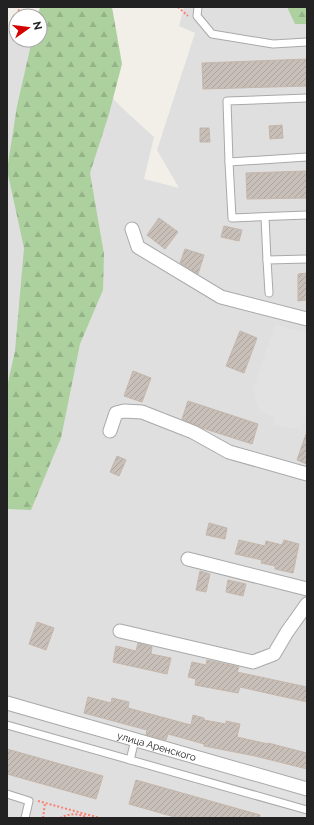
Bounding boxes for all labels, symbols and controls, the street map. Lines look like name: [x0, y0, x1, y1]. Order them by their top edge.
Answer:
north arrow: [8, 8, 48, 48]
text: N: [30, 20, 45, 31]
street label: улица Аренского: [116, 730, 198, 763]

